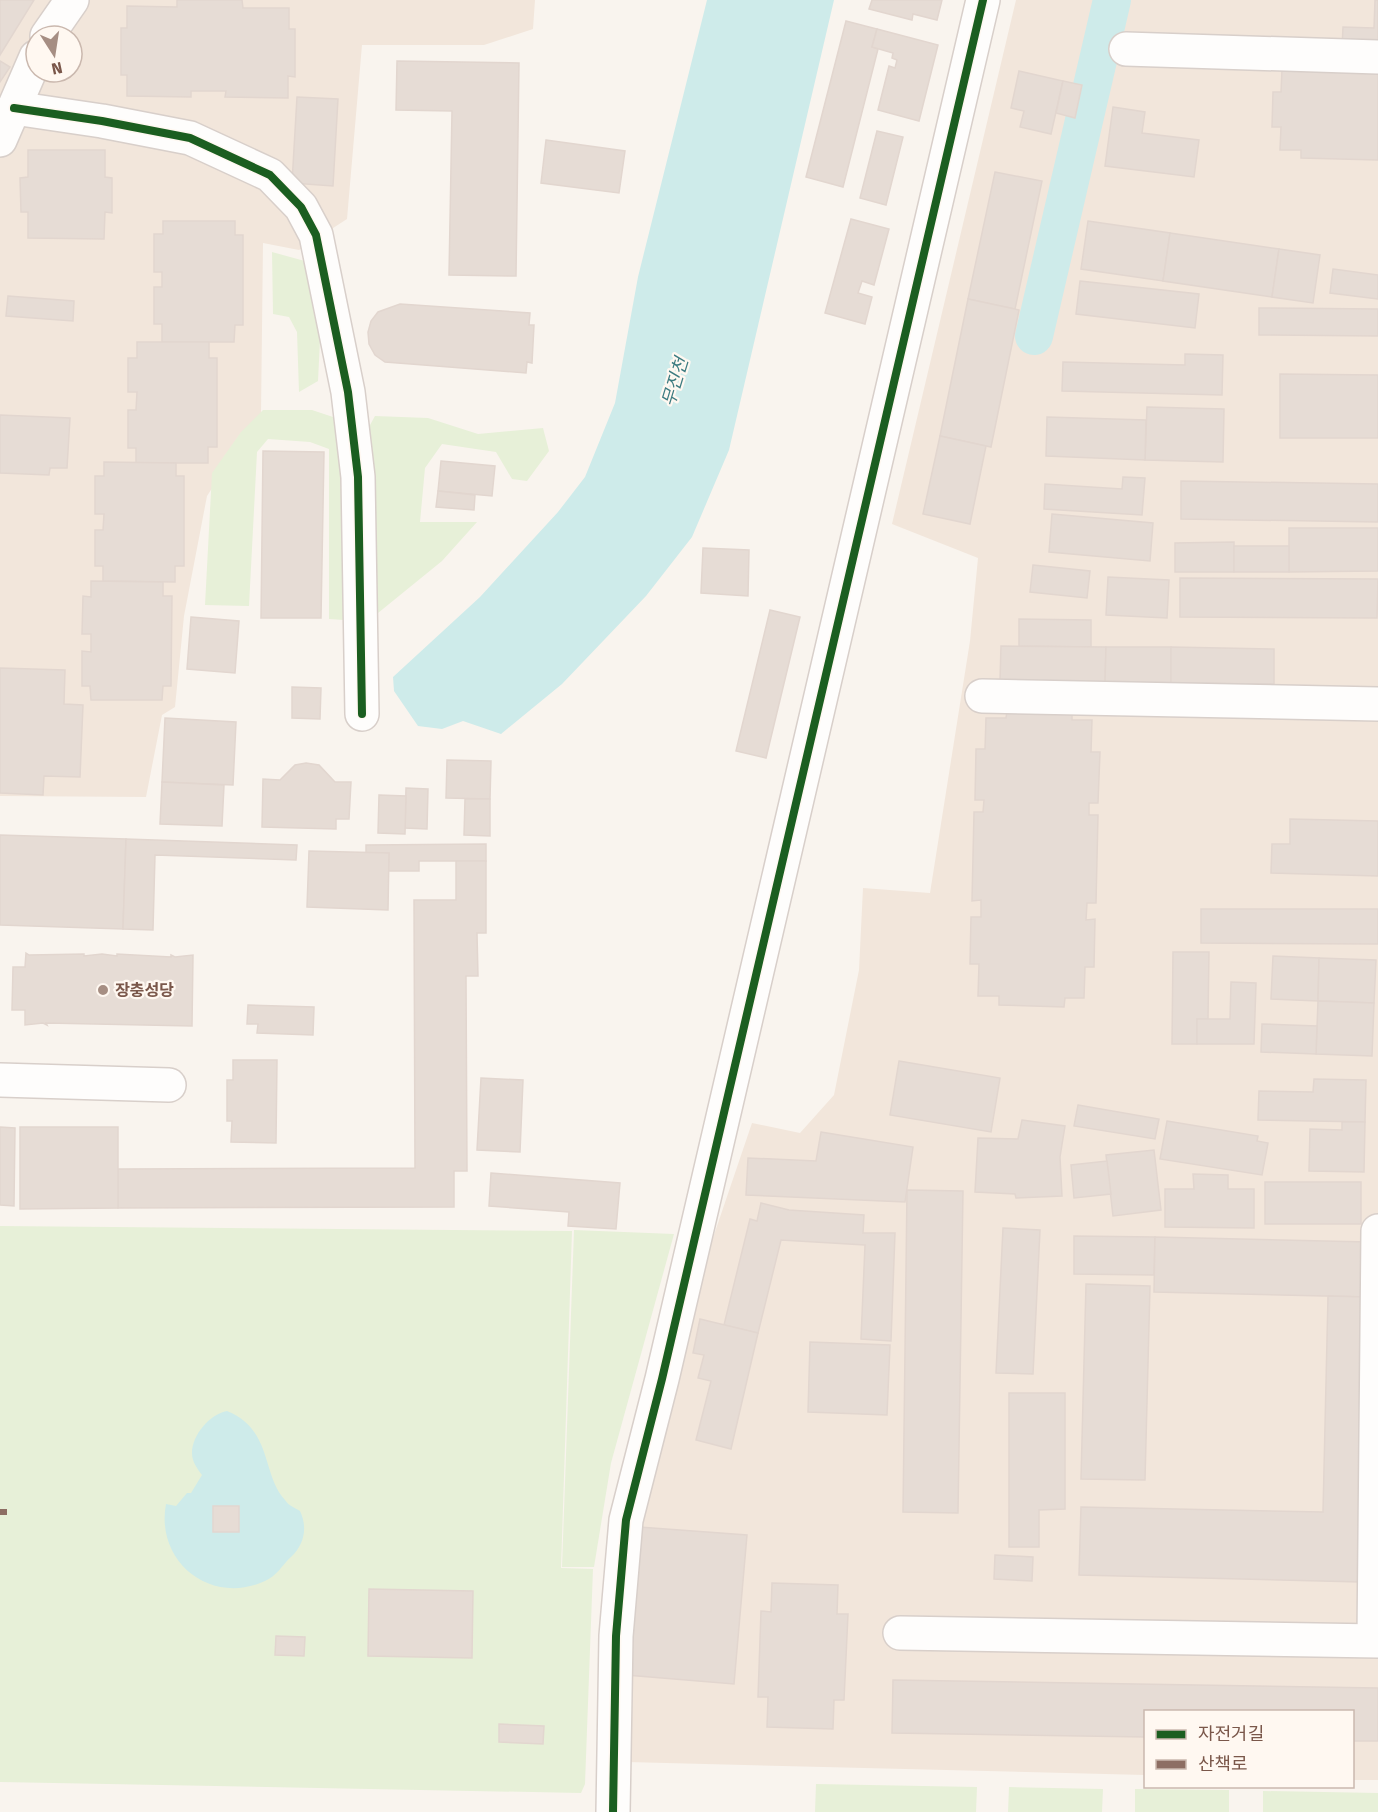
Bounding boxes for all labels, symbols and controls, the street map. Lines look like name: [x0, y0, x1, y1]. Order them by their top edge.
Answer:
north arrow: [24, 24, 84, 84]
text: N: [50, 58, 64, 79]
water label: 무진천: [657, 353, 693, 409]
place label: 장충성당: [115, 981, 174, 1000]
marker: 장충성당: [96, 983, 110, 997]
legend: [1144, 1710, 1354, 1788]
text: 자전거길: [1198, 1723, 1264, 1745]
text: 산책로: [1198, 1753, 1248, 1775]

